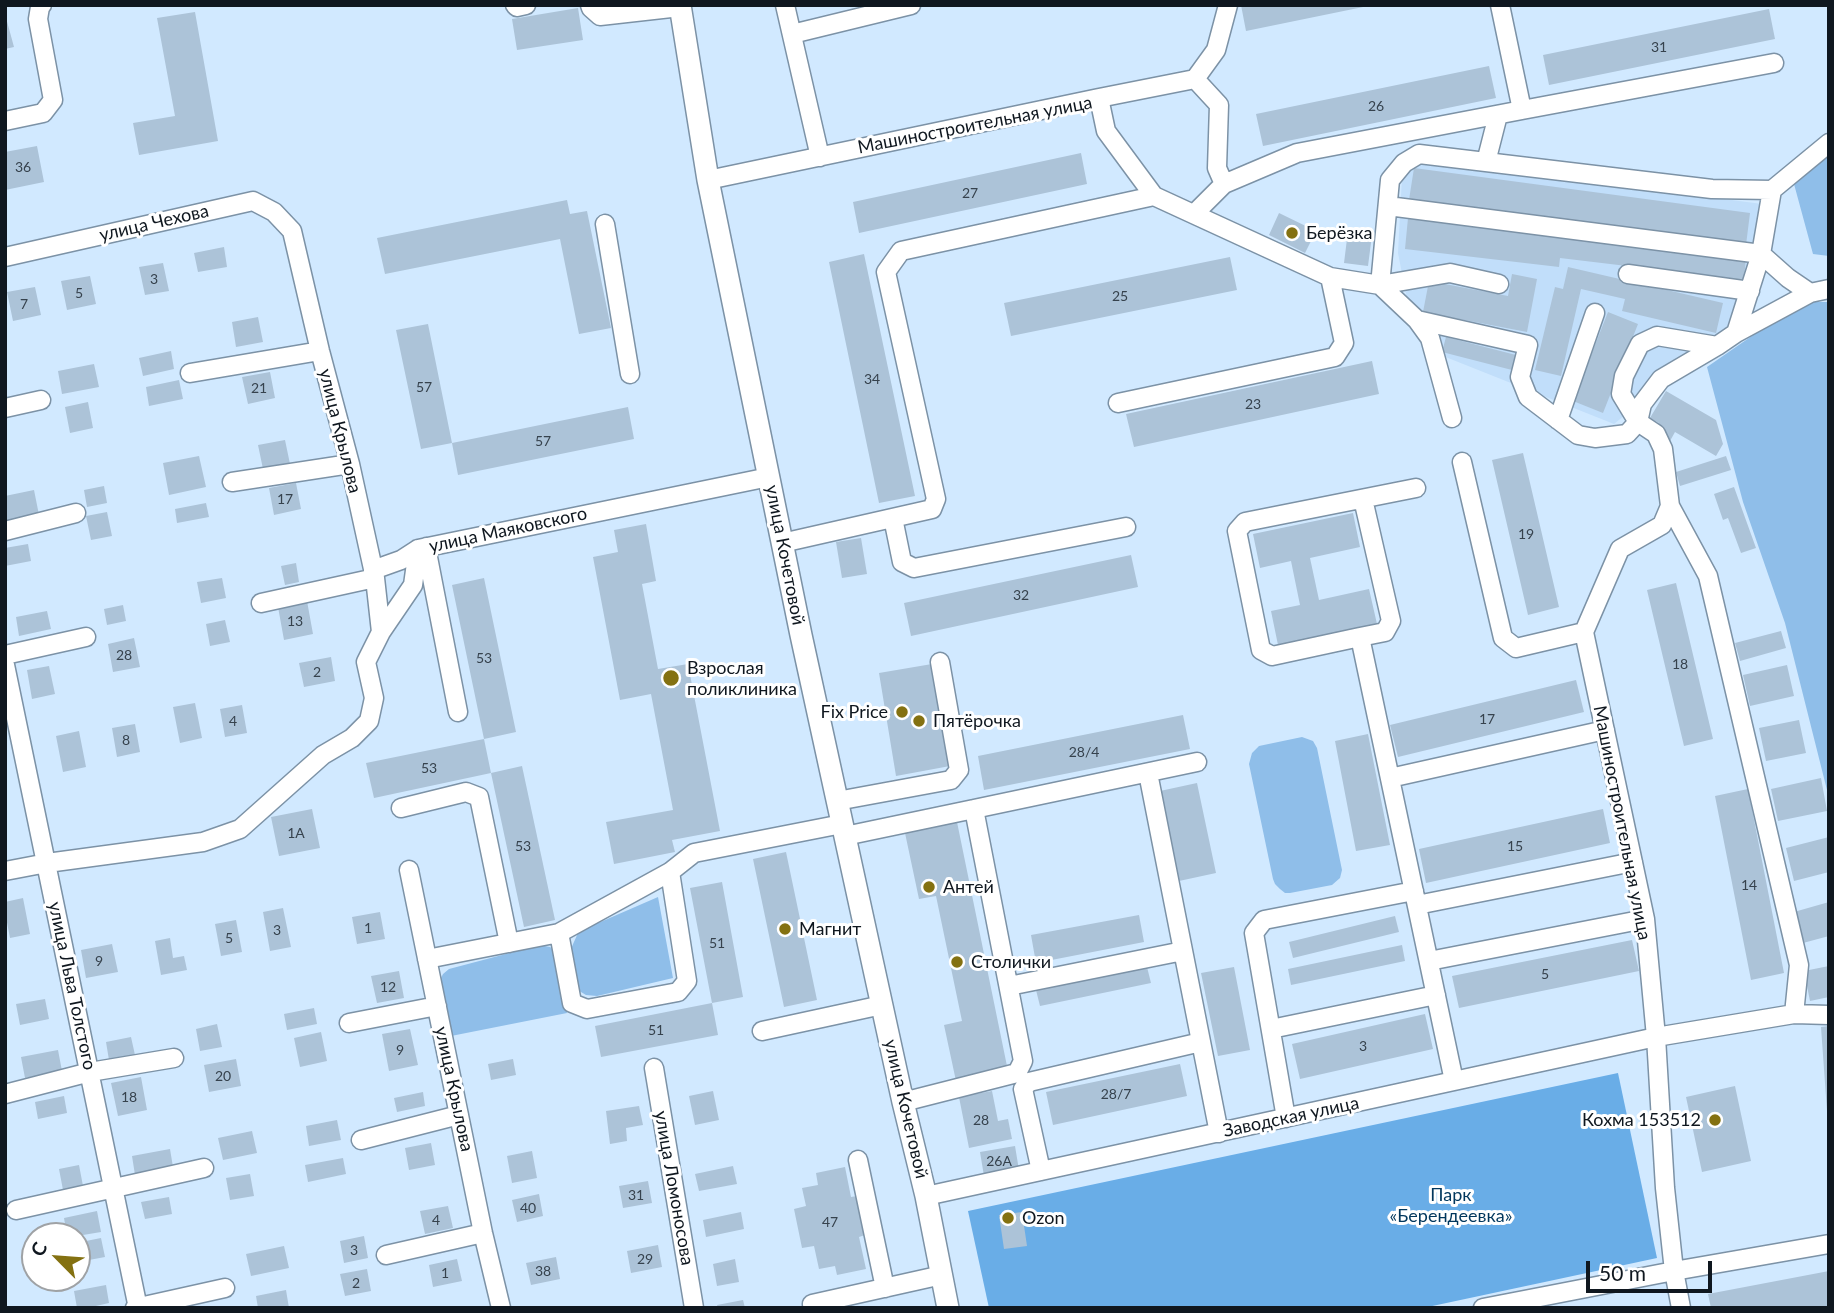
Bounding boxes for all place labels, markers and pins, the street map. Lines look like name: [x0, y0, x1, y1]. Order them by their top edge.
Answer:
place label: Берёзка: [1306, 222, 1373, 244]
marker: Берёзка: [1284, 225, 1300, 241]
place label: Взрослая поликлиника: [687, 657, 797, 700]
marker: Взрослая поликлиника: [661, 668, 681, 688]
place label: Fix Price: [821, 701, 888, 723]
marker: Fix Price: [894, 704, 910, 720]
place label: Пятёрочка: [933, 710, 1021, 732]
marker: Пятёрочка: [911, 713, 927, 729]
place label: Антей: [943, 876, 994, 898]
marker: Антей: [921, 879, 937, 895]
place label: Магнит: [799, 918, 861, 940]
marker: Магнит: [777, 921, 793, 937]
place label: Столички: [971, 951, 1051, 973]
marker: Столички: [949, 954, 965, 970]
place label: Кохма 153512: [1582, 1109, 1701, 1131]
marker: Кохма 153512: [1707, 1112, 1723, 1128]
place label: Ozon: [1022, 1207, 1064, 1229]
marker: Ozon: [1000, 1210, 1016, 1226]

